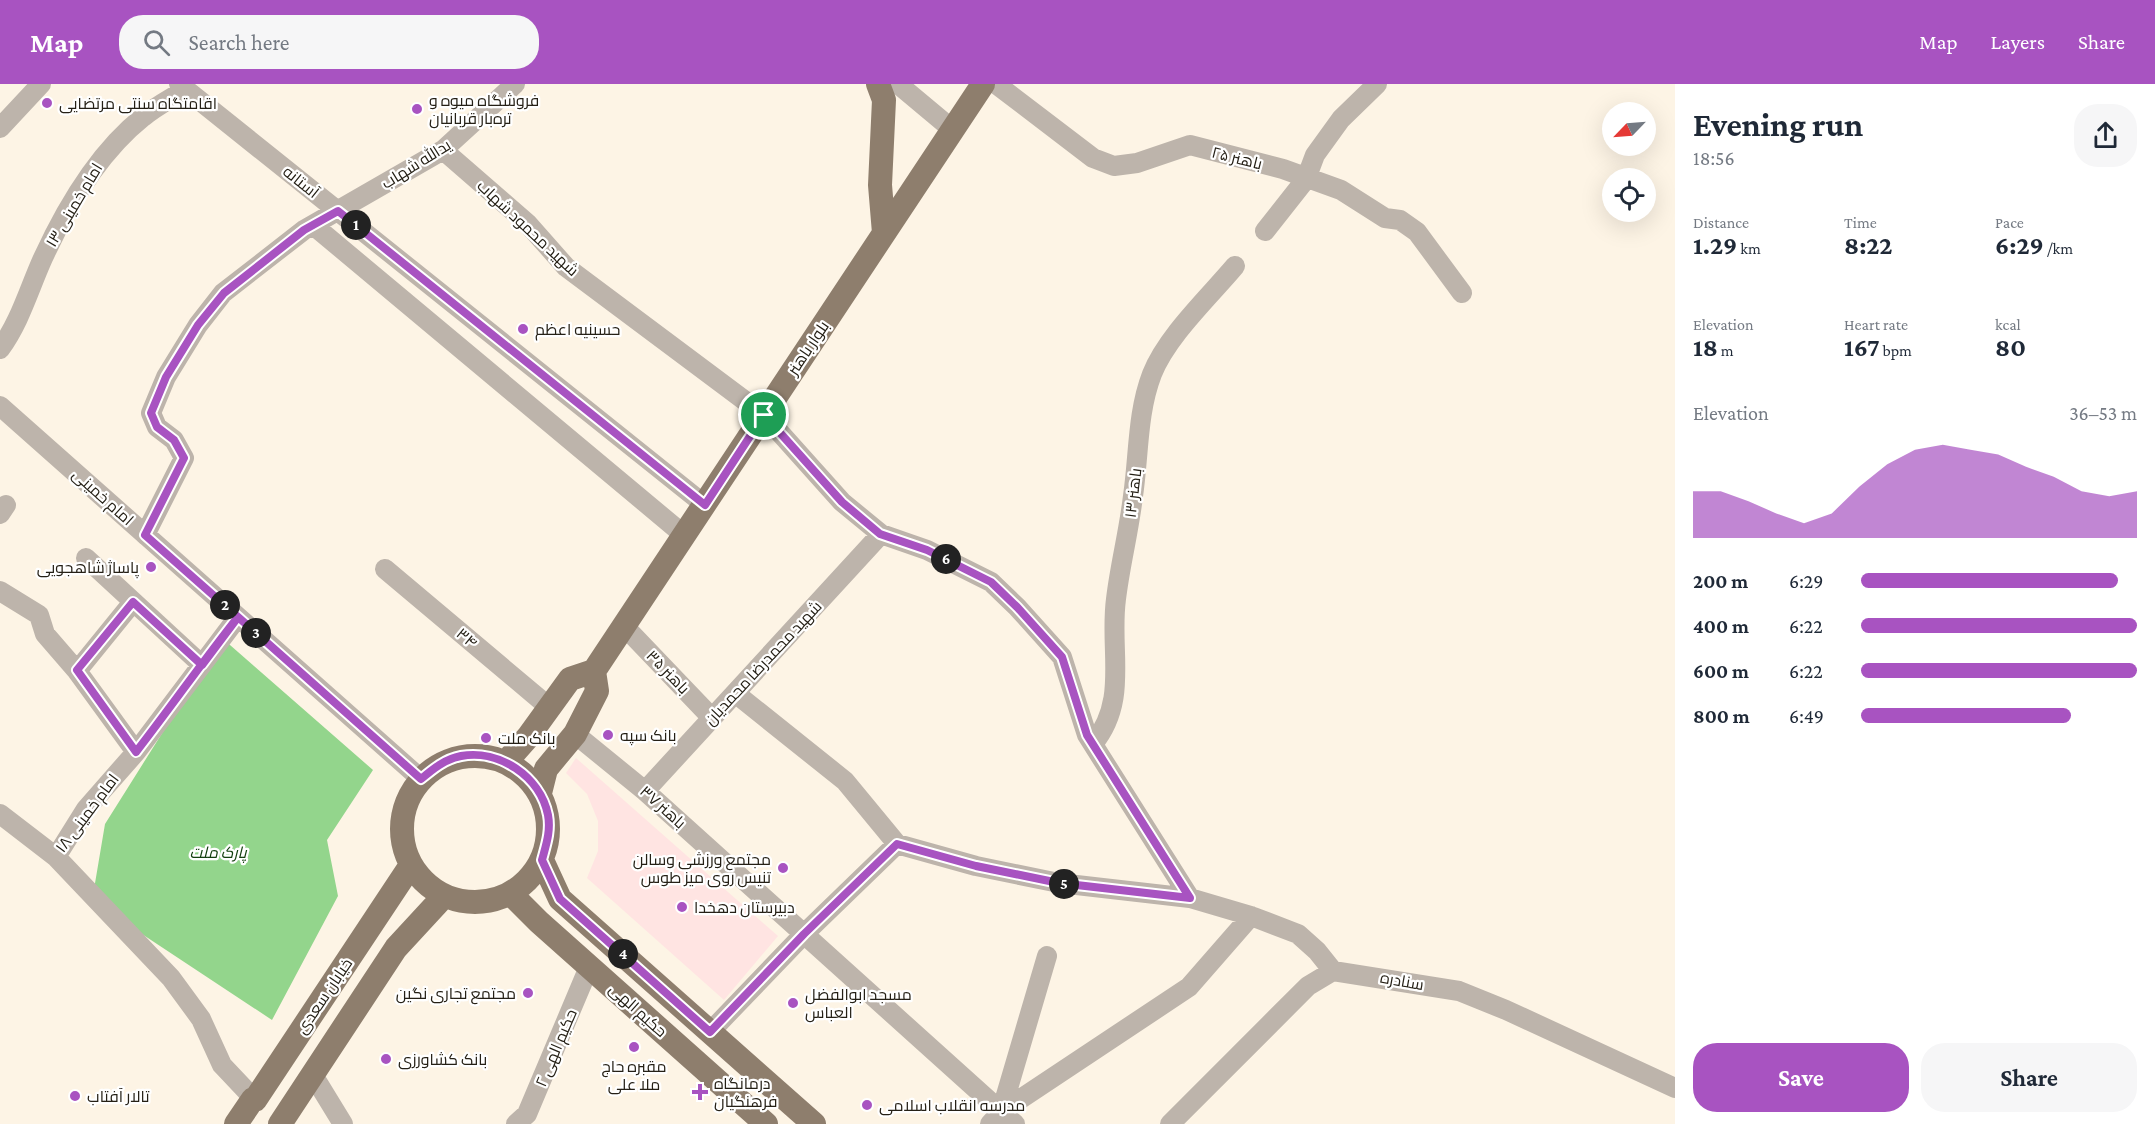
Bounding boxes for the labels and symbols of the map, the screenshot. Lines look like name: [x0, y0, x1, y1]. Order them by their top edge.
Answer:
place label: فروشگاه میوه و تره‌بار قربانیان: [429, 92, 539, 129]
place label: اقامتگاه سنتی مرتضایی: [59, 95, 217, 114]
marker: اقامتگاه سنتی مرتضایی: [40, 96, 54, 110]
marker: فروشگاه میوه و تره‌بار قربانیان: [410, 102, 424, 116]
north arrow: [1602, 102, 1656, 156]
street label: یدالله شهاب: [377, 134, 455, 194]
street label: باهنر ۲۵: [1210, 144, 1264, 173]
street label: امام خمینی ۱۳: [42, 160, 108, 251]
street label: آستانه: [280, 163, 323, 202]
street label: شهید محمود شهاب: [473, 177, 582, 281]
pin: 1: [341, 210, 371, 240]
street label: بلوار باهنر: [783, 318, 833, 380]
place label: حسینیه اعظم: [535, 321, 620, 341]
marker: حسینیه اعظم: [516, 322, 530, 336]
pin: [738, 389, 789, 440]
street label: امام خمینی: [67, 465, 137, 531]
street label: باهنر ۱۳: [1122, 467, 1145, 519]
pin: 6: [931, 544, 961, 574]
place label: پاساژ شاهجویی: [37, 559, 140, 579]
marker: پاساژ شاهجویی: [144, 560, 158, 574]
pin: 2: [210, 590, 240, 620]
street label: شهید محمدرضا محمدیان: [701, 597, 826, 730]
pin: 3: [241, 618, 271, 648]
street label: ۳۴: [453, 625, 481, 651]
street label: باهنر ۳۵: [642, 647, 693, 698]
place label: بانک سپه: [620, 727, 677, 746]
marker: بانک سپه: [601, 728, 615, 742]
place label: بانک ملت: [498, 730, 556, 748]
marker: بانک ملت: [479, 731, 493, 745]
street label: امام خمینی ۱۸: [52, 771, 124, 857]
street label: باهنر ۳۷: [636, 782, 689, 832]
park label: پارک ملت: [189, 844, 247, 863]
place label: مجتمع ورزشی وسالن تنیس روی میز طوس: [633, 851, 772, 888]
marker: مجتمع ورزشی وسالن تنیس روی میز طوس: [776, 861, 790, 875]
pin: 5: [1049, 869, 1079, 899]
place label: دبیرستان دهخدا: [694, 899, 795, 918]
marker: دبیرستان دهخدا: [675, 900, 689, 914]
pin: 4: [608, 939, 638, 969]
street label: خیابان سعدی: [293, 955, 357, 1038]
street label: سنادره: [1379, 969, 1425, 994]
street label: حکیم الهی: [604, 980, 670, 1042]
place label: مجتمع تجاری نگین: [396, 985, 516, 1005]
marker: مجتمع تجاری نگین: [521, 986, 535, 1000]
place label: مسجد ابوالفضل العباس: [805, 986, 912, 1023]
marker: مسجد ابوالفضل العباس: [786, 996, 800, 1010]
street label: حکیم الهی ۲: [532, 1007, 583, 1090]
marker: مقبره حاج ملا علی: [627, 1040, 641, 1054]
place label: بانک کشاورزی: [398, 1051, 487, 1070]
marker: بانک کشاورزی: [379, 1052, 393, 1066]
place label: مقبره حاج ملا علی: [601, 1058, 667, 1095]
place label: درمانگاه فرهنگیان: [714, 1075, 777, 1112]
marker: درمانگاه فرهنگیان: [691, 1083, 709, 1101]
place label: تالار آفتاب: [87, 1088, 150, 1106]
marker: تالار آفتاب: [68, 1089, 82, 1103]
place label: مدرسه انقلاب اسلامی: [879, 1097, 1025, 1116]
marker: مدرسه انقلاب اسلامی: [860, 1098, 874, 1112]

